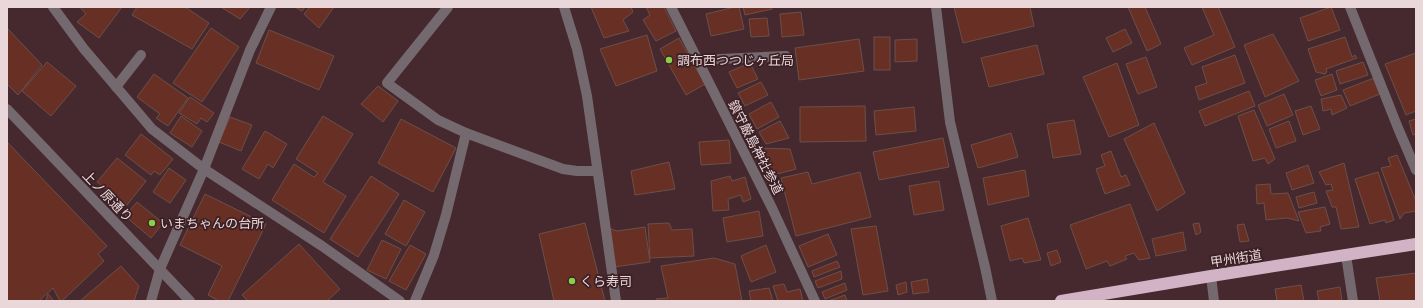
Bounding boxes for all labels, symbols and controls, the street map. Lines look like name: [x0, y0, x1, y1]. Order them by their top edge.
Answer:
place label: 調布西つつじヶ丘局: [677, 51, 794, 70]
marker: 調布西つつじヶ丘局: [664, 55, 674, 65]
street label: 鎮守厳島神社参道: [723, 97, 788, 198]
street label: 上ノ原通り: [78, 166, 137, 226]
place label: いまちゃんの台所: [160, 214, 264, 233]
marker: いまちゃんの台所: [147, 218, 157, 228]
street label: 甲州街道: [1209, 245, 1263, 272]
place label: くら寿司: [580, 272, 632, 291]
marker: くら寿司: [567, 276, 577, 286]

